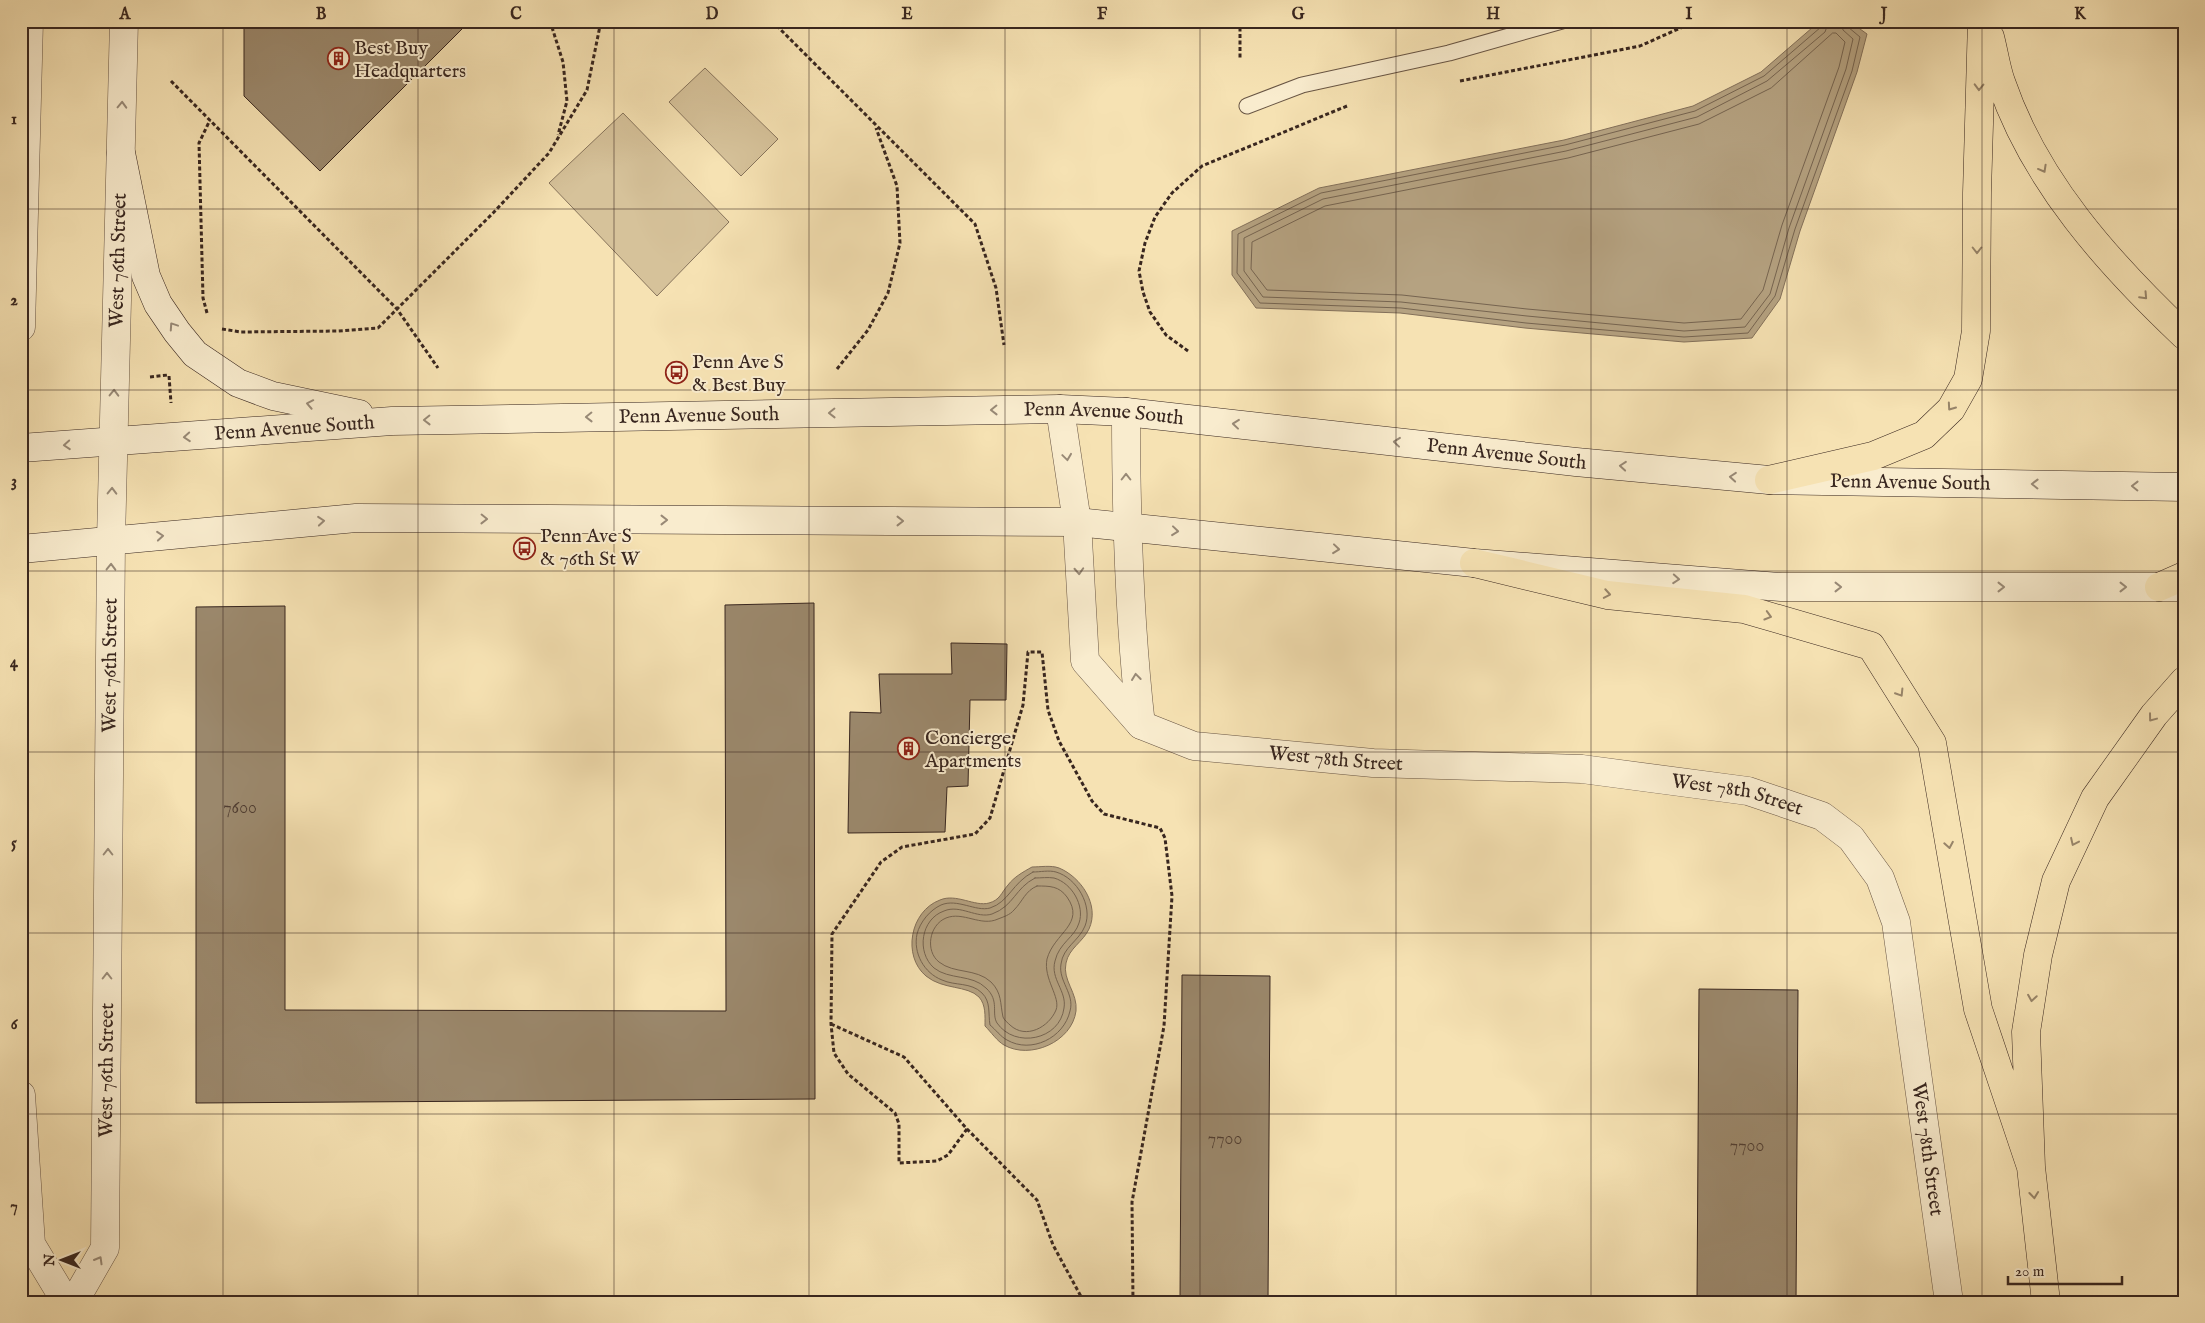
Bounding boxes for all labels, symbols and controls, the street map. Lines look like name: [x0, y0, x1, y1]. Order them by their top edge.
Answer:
text: A: [119, 5, 132, 25]
text: B: [316, 5, 327, 25]
text: C: [510, 5, 522, 25]
text: D: [706, 5, 719, 25]
text: E: [901, 5, 913, 25]
text: F: [1097, 5, 1108, 25]
text: G: [1292, 5, 1305, 25]
text: H: [1486, 5, 1500, 25]
text: I: [1686, 5, 1693, 25]
text: J: [1879, 5, 1888, 25]
text: K: [2074, 5, 2087, 25]
place label: Best Buy Headquarters: [354, 36, 466, 84]
building icon: Best Buy Headquarters: [326, 47, 350, 71]
one-way arrow: [1974, 84, 1985, 92]
one-way arrow: [117, 100, 127, 108]
text: 1: [11, 110, 17, 130]
one-way arrow: [2037, 164, 2047, 173]
street label: West 76th Street: [104, 192, 132, 328]
one-way arrow: [1972, 246, 1982, 254]
one-way arrow: [2138, 290, 2147, 299]
text: 2: [10, 291, 18, 311]
one-way arrow: [170, 322, 179, 332]
place label: Penn Ave S & Best Buy: [692, 350, 786, 398]
bus stop icon: Penn Ave S & Best Buy: [664, 361, 688, 385]
one-way arrow: [109, 389, 119, 397]
street label: Penn Avenue South: [1023, 396, 1186, 431]
one-way arrow: [306, 399, 315, 410]
one-way arrow: [1948, 401, 1957, 411]
street label: Penn Avenue South: [618, 402, 780, 429]
one-way arrow: [990, 405, 998, 415]
one-way arrow: [828, 407, 836, 418]
street label: Penn Avenue South: [213, 410, 376, 446]
one-way arrow: [585, 412, 592, 422]
one-way arrow: [422, 415, 430, 425]
one-way arrow: [1232, 419, 1240, 430]
one-way arrow: [182, 431, 190, 442]
street label: Penn Avenue South: [1425, 433, 1588, 475]
one-way arrow: [1393, 437, 1401, 448]
one-way arrow: [63, 440, 71, 451]
one-way arrow: [1062, 452, 1072, 461]
one-way arrow: [1619, 461, 1627, 472]
street label: Penn Avenue South: [1830, 469, 1991, 496]
one-way arrow: [1728, 471, 1736, 482]
text: 3: [11, 472, 17, 492]
one-way arrow: [1121, 473, 1131, 480]
one-way arrow: [2031, 479, 2038, 489]
one-way arrow: [2131, 481, 2138, 491]
one-way arrow: [107, 487, 117, 495]
one-way arrow: [480, 514, 488, 524]
one-way arrow: [660, 515, 668, 525]
one-way arrow: [318, 516, 326, 527]
one-way arrow: [896, 516, 904, 526]
place label: Penn Ave S & 76th St W: [540, 524, 641, 572]
one-way arrow: [1171, 525, 1179, 536]
one-way arrow: [156, 531, 164, 542]
bus stop icon: Penn Ave S & 76th St W: [512, 536, 536, 560]
one-way arrow: [1333, 543, 1341, 554]
one-way arrow: [106, 562, 116, 570]
one-way arrow: [1074, 567, 1085, 575]
one-way arrow: [1673, 573, 1681, 584]
one-way arrow: [1835, 582, 1843, 592]
one-way arrow: [1998, 582, 2005, 592]
one-way arrow: [2120, 582, 2128, 592]
one-way arrow: [1603, 589, 1611, 599]
street label: West 76th Street: [97, 598, 123, 733]
one-way arrow: [1763, 611, 1771, 621]
text: 4: [10, 653, 19, 673]
one-way arrow: [1131, 673, 1142, 681]
one-way arrow: [1894, 687, 1903, 696]
one-way arrow: [2149, 712, 2158, 722]
place label: Concierge Apartments: [924, 726, 1021, 774]
building icon: Concierge Apartments: [897, 737, 921, 761]
street label: West 78th Street: [1268, 741, 1403, 776]
street label: West 78th Street: [1670, 768, 1806, 821]
house number: 7600: [223, 797, 257, 820]
text: 5: [11, 834, 17, 854]
one-way arrow: [2070, 837, 2081, 846]
one-way arrow: [1944, 840, 1954, 849]
one-way arrow: [103, 847, 113, 855]
one-way arrow: [102, 972, 112, 980]
one-way arrow: [2027, 994, 2037, 1002]
street label: West 76th Street: [93, 1003, 120, 1138]
text: 6: [11, 1015, 19, 1035]
street label: West 78th Street: [1906, 1081, 1949, 1218]
house number: 7700: [1208, 1128, 1242, 1151]
house number: 7700: [1730, 1135, 1764, 1158]
one-way arrow: [2028, 1191, 2039, 1199]
text: 7: [10, 1197, 18, 1217]
north arrow: [38, 1236, 88, 1286]
scale bar: [2008, 1253, 2121, 1285]
text: N: [41, 1254, 59, 1267]
one-way arrow: [92, 1256, 102, 1265]
text: 20 m: [2015, 1262, 2045, 1281]

